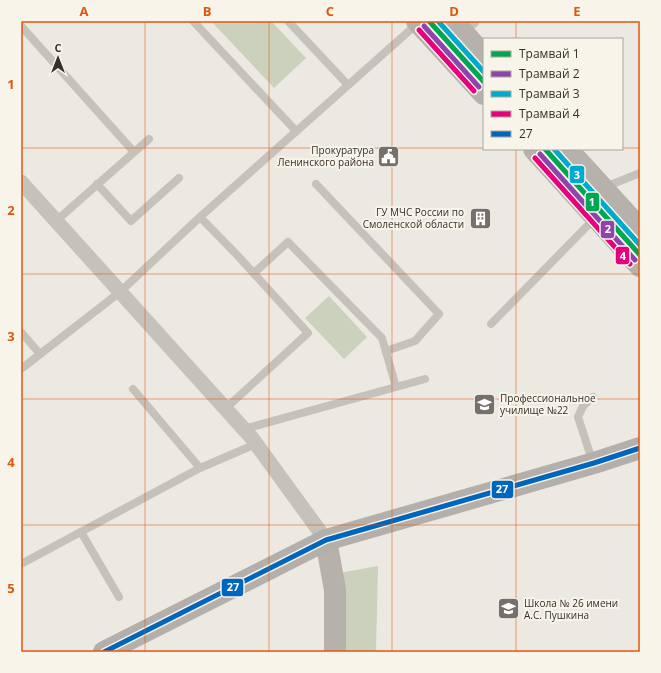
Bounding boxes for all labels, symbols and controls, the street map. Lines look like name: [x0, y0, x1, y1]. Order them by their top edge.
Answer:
text: A: [80, 2, 89, 20]
text: B: [203, 2, 212, 20]
text: C: [326, 2, 334, 20]
text: D: [449, 2, 459, 20]
text: E: [573, 2, 581, 20]
north arrow: [38, 38, 78, 78]
legend: [483, 38, 623, 150]
text: С: [54, 40, 62, 55]
text: Трамвай 1: [519, 45, 580, 62]
text: Трамвай 2: [519, 65, 580, 82]
text: 1: [7, 75, 15, 93]
text: Трамвай 3: [519, 85, 580, 102]
text: Трамвай 4: [519, 105, 580, 122]
text: 27: [519, 125, 533, 142]
place label: Прокуратура Ленинского района: [278, 143, 374, 169]
public building icon: Прокуратура Ленинского района: [376, 143, 402, 169]
line badge: 3: [569, 165, 585, 184]
text: 3: [574, 167, 580, 182]
line badge: 1: [585, 192, 600, 212]
text: 1: [589, 194, 595, 209]
text: 2: [7, 201, 15, 219]
place label: ГУ МЧС России по Смоленской области: [363, 205, 464, 231]
building icon: ГУ МЧС России по Смоленской области: [467, 205, 493, 231]
line badge: 2: [600, 220, 615, 239]
text: 2: [605, 221, 611, 236]
line badge: 4: [615, 246, 630, 265]
text: 4: [620, 248, 627, 263]
text: 3: [7, 327, 15, 345]
school or university icon: Профессиональное училище №22: [471, 391, 497, 417]
place label: Профессиональное училище №22: [500, 391, 596, 417]
text: 4: [7, 453, 15, 471]
line badge: 27: [491, 480, 514, 499]
text: 27: [496, 481, 508, 496]
line badge: 27: [221, 578, 244, 597]
text: 5: [7, 579, 15, 597]
text: 27: [227, 579, 239, 594]
school or university icon: Школа № 26 имени А.С. Пушкина: [495, 596, 521, 622]
place label: Школа № 26 имени А.С. Пушкина: [524, 596, 618, 622]

